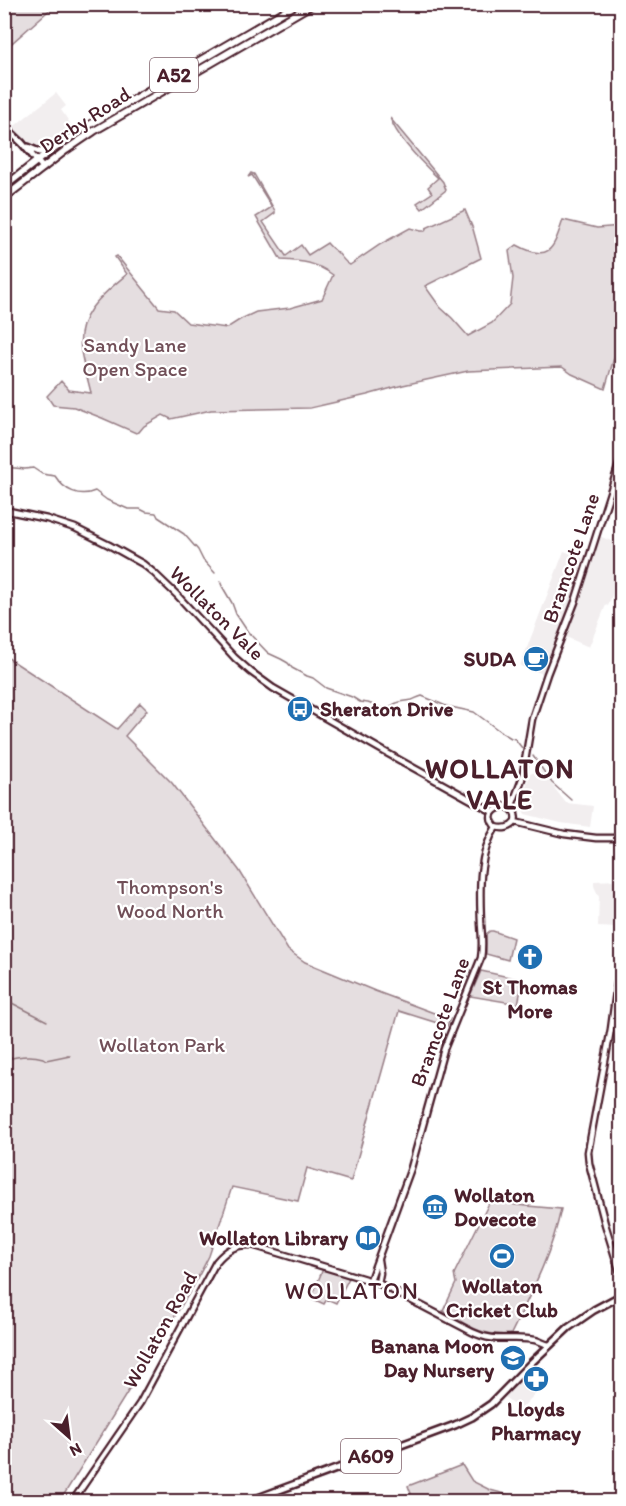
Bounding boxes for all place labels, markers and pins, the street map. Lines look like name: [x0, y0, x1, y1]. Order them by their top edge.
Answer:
cafe icon: SUDA: [521, 644, 551, 674]
place label: SUDA: [464, 646, 517, 671]
bus stop icon: Sheraton Drive: [285, 694, 315, 724]
place label: Sheraton Drive: [320, 696, 453, 721]
church icon: St Thomas More: [515, 942, 545, 972]
place label: St Thomas More: [482, 974, 578, 1023]
place label: Wollaton Dovecote: [454, 1182, 537, 1231]
museum icon: Wollaton Dovecote: [420, 1192, 450, 1222]
library icon: Wollaton Library: [353, 1223, 383, 1253]
place label: Wollaton Library: [199, 1225, 348, 1251]
sports icon: Wollaton Cricket Club: [487, 1241, 517, 1271]
place label: Wollaton Cricket Club: [446, 1273, 558, 1322]
place label: Banana Moon Day Nursery: [371, 1333, 494, 1383]
school or university icon: Banana Moon Day Nursery: [498, 1343, 528, 1373]
pharmacy icon: Lloyds Pharmacy: [521, 1364, 551, 1394]
place label: Lloyds Pharmacy: [491, 1396, 581, 1446]

